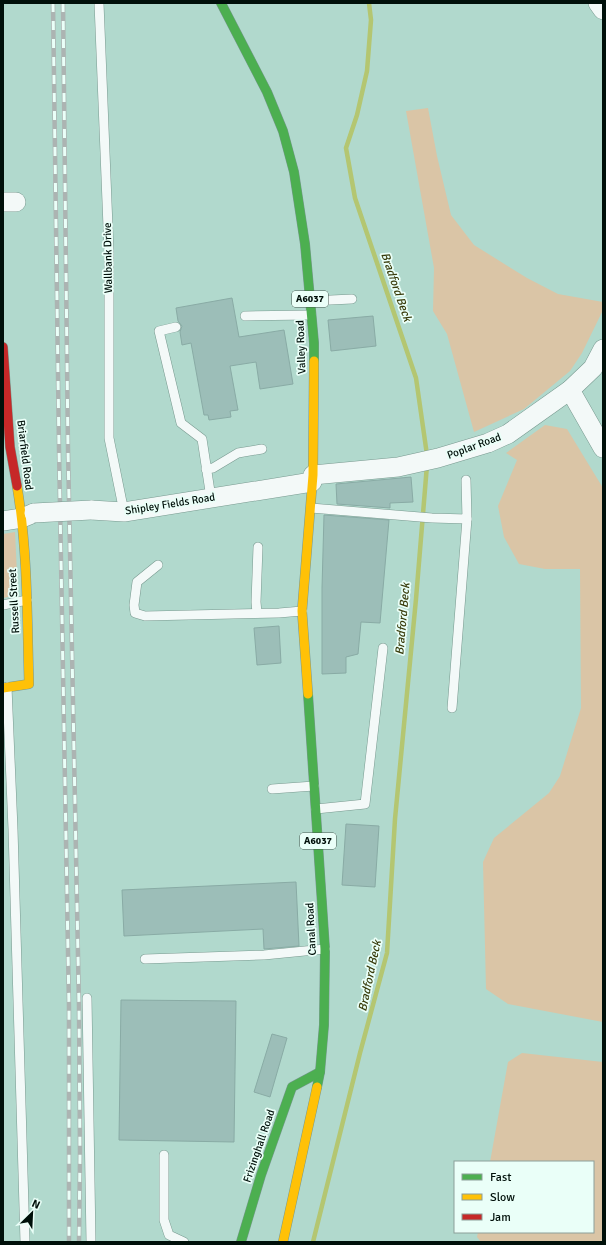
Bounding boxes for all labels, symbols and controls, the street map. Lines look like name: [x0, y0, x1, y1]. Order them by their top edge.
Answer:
street label: Wallbank Drive: [101, 222, 115, 294]
water label: Bradford Beck: [377, 250, 415, 324]
road number: A6037: [292, 291, 328, 307]
street label: Valley Road: [294, 320, 308, 374]
street label: Briarfield Road: [14, 419, 36, 491]
street label: Poplar Road: [445, 430, 503, 462]
street label: Shipley Fields Road: [124, 490, 216, 518]
street label: Russell Street: [6, 568, 22, 634]
water label: Bradford Beck: [392, 581, 414, 656]
road number: A6037: [300, 833, 336, 849]
street label: Canal Road: [303, 902, 319, 956]
water label: Bradford Beck: [355, 938, 385, 1013]
street label: Frizinghall Road: [240, 1108, 278, 1184]
legend: [454, 1161, 594, 1233]
text: Fast: [490, 1170, 511, 1185]
text: Slow: [490, 1190, 515, 1205]
north arrow: [12, 1193, 52, 1233]
text: N: [30, 1197, 42, 1212]
text: Jam: [490, 1210, 511, 1225]

